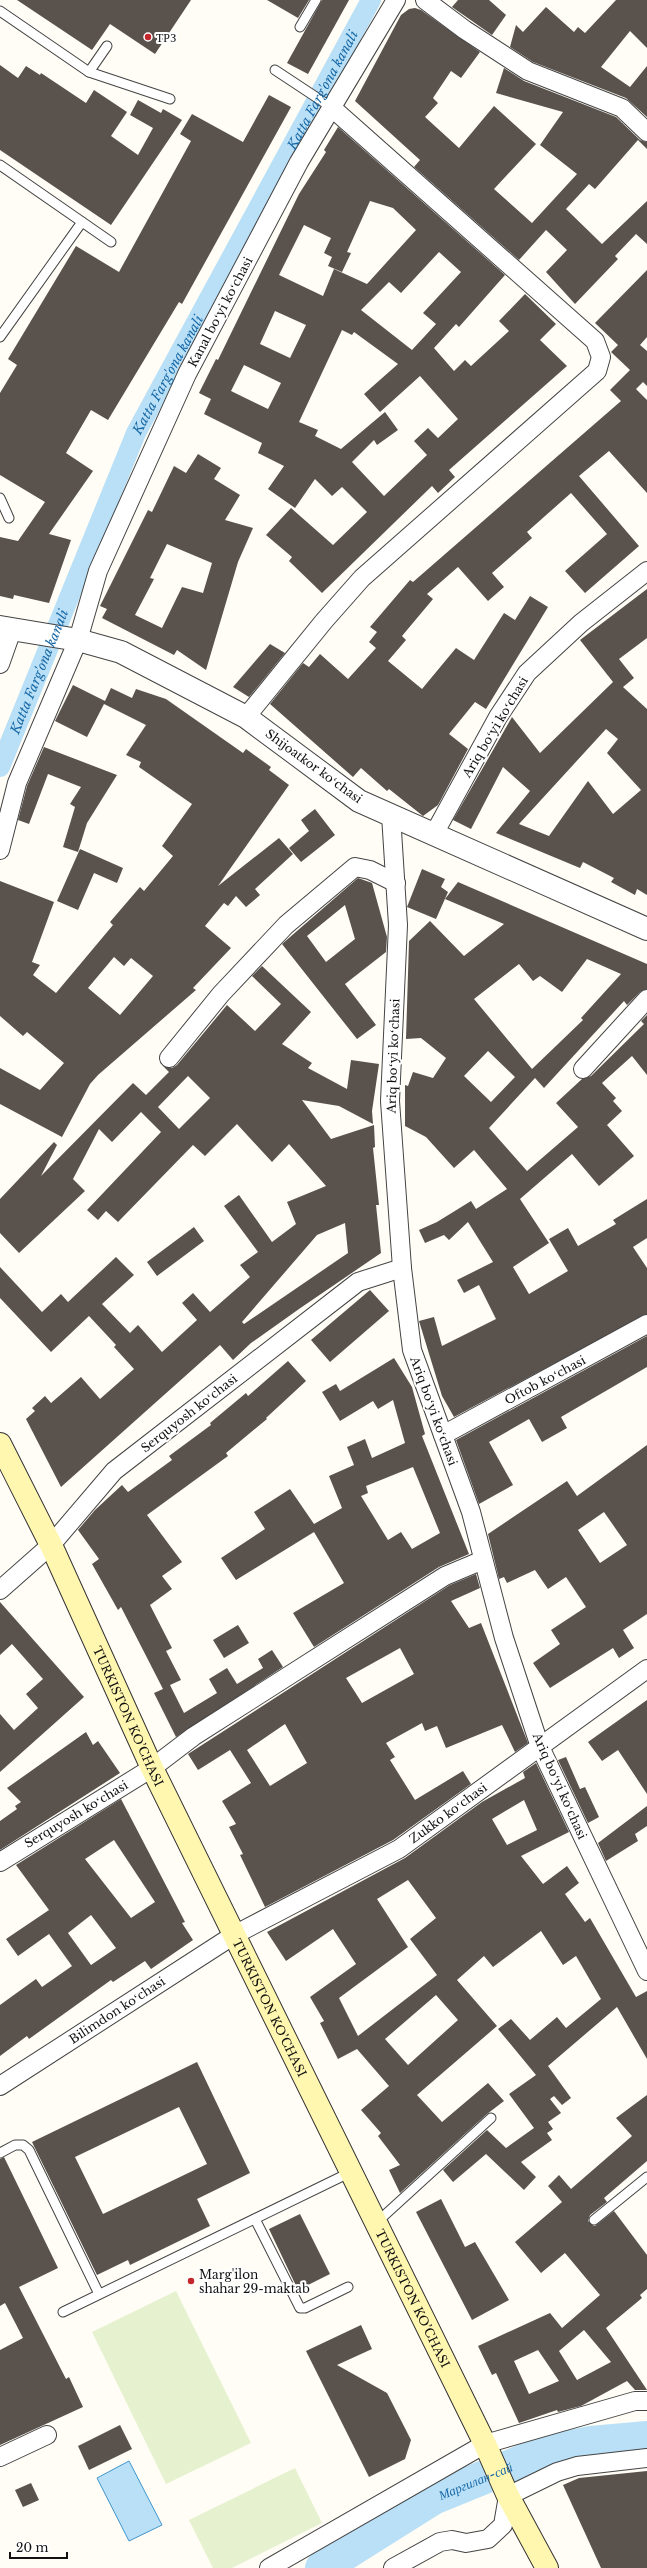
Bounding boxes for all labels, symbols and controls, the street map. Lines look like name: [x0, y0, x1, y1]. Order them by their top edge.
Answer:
water label: Katta Farg'ona kanali: [283, 27, 362, 153]
place label: ТРЗ: [156, 30, 176, 45]
marker: ТРЗ: [143, 32, 153, 42]
street label: Kanal boʻyi koʻchasi: [185, 254, 255, 370]
water label: Katta Farg'ona kanali: [128, 312, 207, 438]
water label: Katta Farg'ona kanali: [6, 606, 72, 737]
street label: Ariq boʻyi koʻchasi: [458, 674, 531, 781]
street label: Shijoatkor koʻchasi: [263, 726, 365, 806]
street label: Ariq boʻyi koʻchasi: [383, 998, 403, 1115]
street label: Oftob koʻchasi: [502, 1352, 588, 1408]
street label: Ariq boʻyi koʻchasi: [407, 1353, 461, 1468]
street label: Serquyosh koʻchasi: [138, 1371, 240, 1455]
street label: TURKISTON KO’CHASI: [90, 1644, 167, 1789]
street label: Ariq boʻyi koʻchasi: [529, 1730, 590, 1842]
street label: Serquyosh koʻchasi: [21, 1777, 131, 1851]
street label: Zukko koʻchasi: [406, 1780, 490, 1846]
street label: TURKISTON KO’CHASI: [230, 1936, 310, 2079]
street label: Bilimdon koʻchasi: [66, 1973, 168, 2047]
street label: TURKISTON KO’CHASI: [373, 2227, 454, 2370]
place label: Marg'ilon shahar 29-maktab: [199, 2267, 310, 2296]
marker: Marg'ilon shahar 29-maktab: [186, 2276, 196, 2286]
water label: Маргилан-сай: [435, 2458, 515, 2504]
scale bar: [10, 2534, 67, 2560]
text: 20 m: [16, 2540, 48, 2555]

